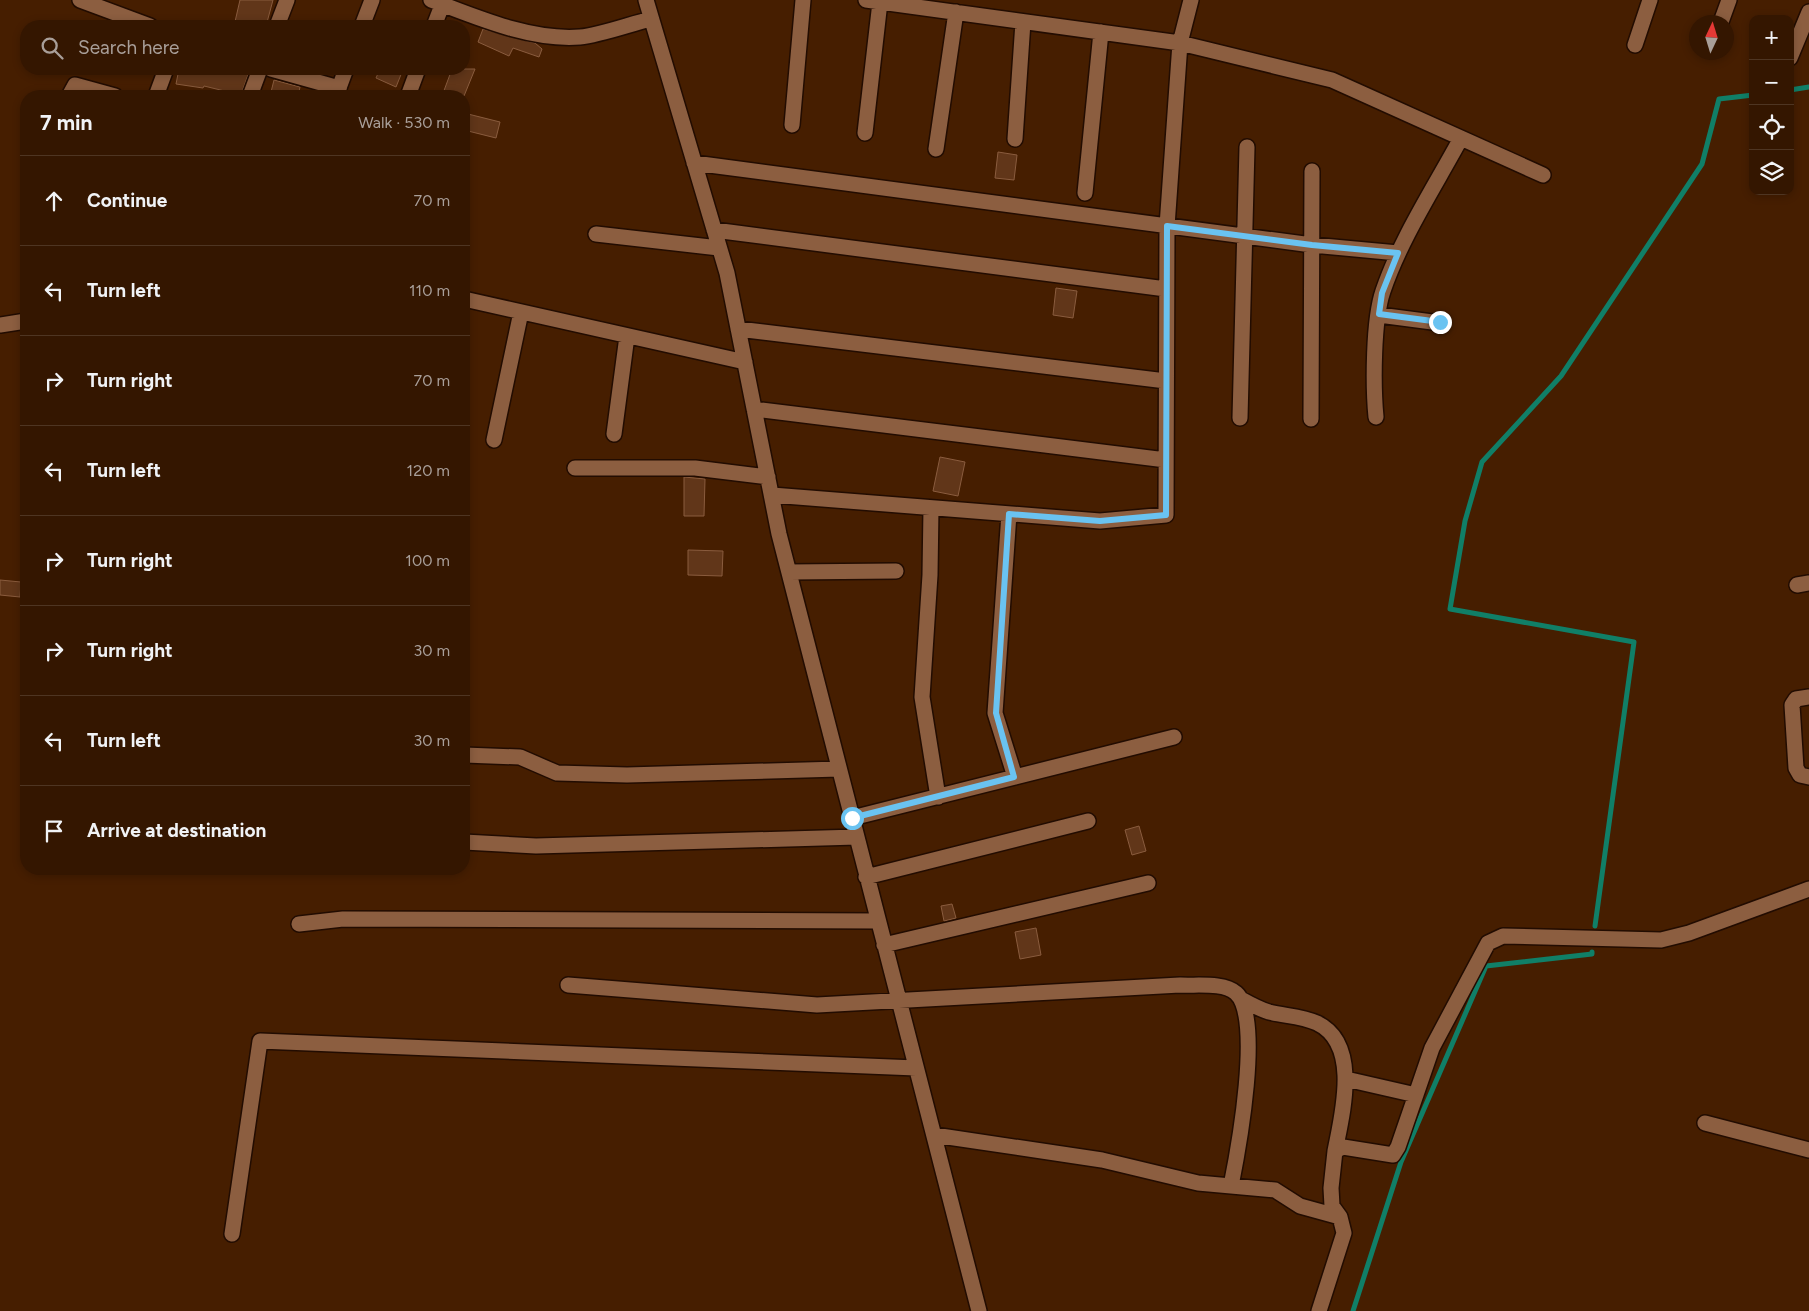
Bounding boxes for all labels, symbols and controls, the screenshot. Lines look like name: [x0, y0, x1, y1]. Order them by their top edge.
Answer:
north arrow: [1689, 15, 1734, 60]
map controls: [1749, 15, 1794, 195]
button: +: [1749, 15, 1794, 60]
search box: [20, 20, 470, 75]
icon: search: [38, 34, 66, 62]
text: Search here: [78, 36, 180, 59]
button: −: [1749, 60, 1794, 105]
button: locate: [1749, 105, 1794, 150]
text: 7 min: [40, 110, 92, 135]
text: Walk · 530 m: [358, 113, 450, 132]
button: layers: [1749, 150, 1794, 195]
icon: ahead: [40, 187, 68, 215]
text: Continue: [87, 189, 167, 212]
text: 70 m: [414, 191, 450, 210]
icon: left: [40, 277, 68, 305]
text: Turn left: [87, 279, 161, 302]
text: 110 m: [409, 281, 450, 300]
route end: [1429, 311, 1452, 334]
icon: right: [40, 367, 68, 395]
text: Turn right: [87, 369, 173, 392]
text: 70 m: [414, 371, 450, 390]
icon: left: [40, 457, 68, 485]
text: Turn left: [87, 459, 161, 482]
text: 120 m: [407, 461, 450, 480]
icon: right: [40, 547, 68, 575]
text: Turn right: [87, 549, 173, 572]
text: 100 m: [405, 551, 450, 570]
icon: right: [40, 637, 68, 665]
text: Turn right: [87, 639, 173, 662]
text: 30 m: [413, 641, 450, 660]
icon: left: [40, 727, 68, 755]
text: Turn left: [87, 729, 161, 752]
text: 30 m: [413, 731, 450, 750]
route start: [841, 807, 864, 830]
icon: arrive: [40, 817, 68, 845]
text: Arrive at destination: [87, 819, 266, 842]

